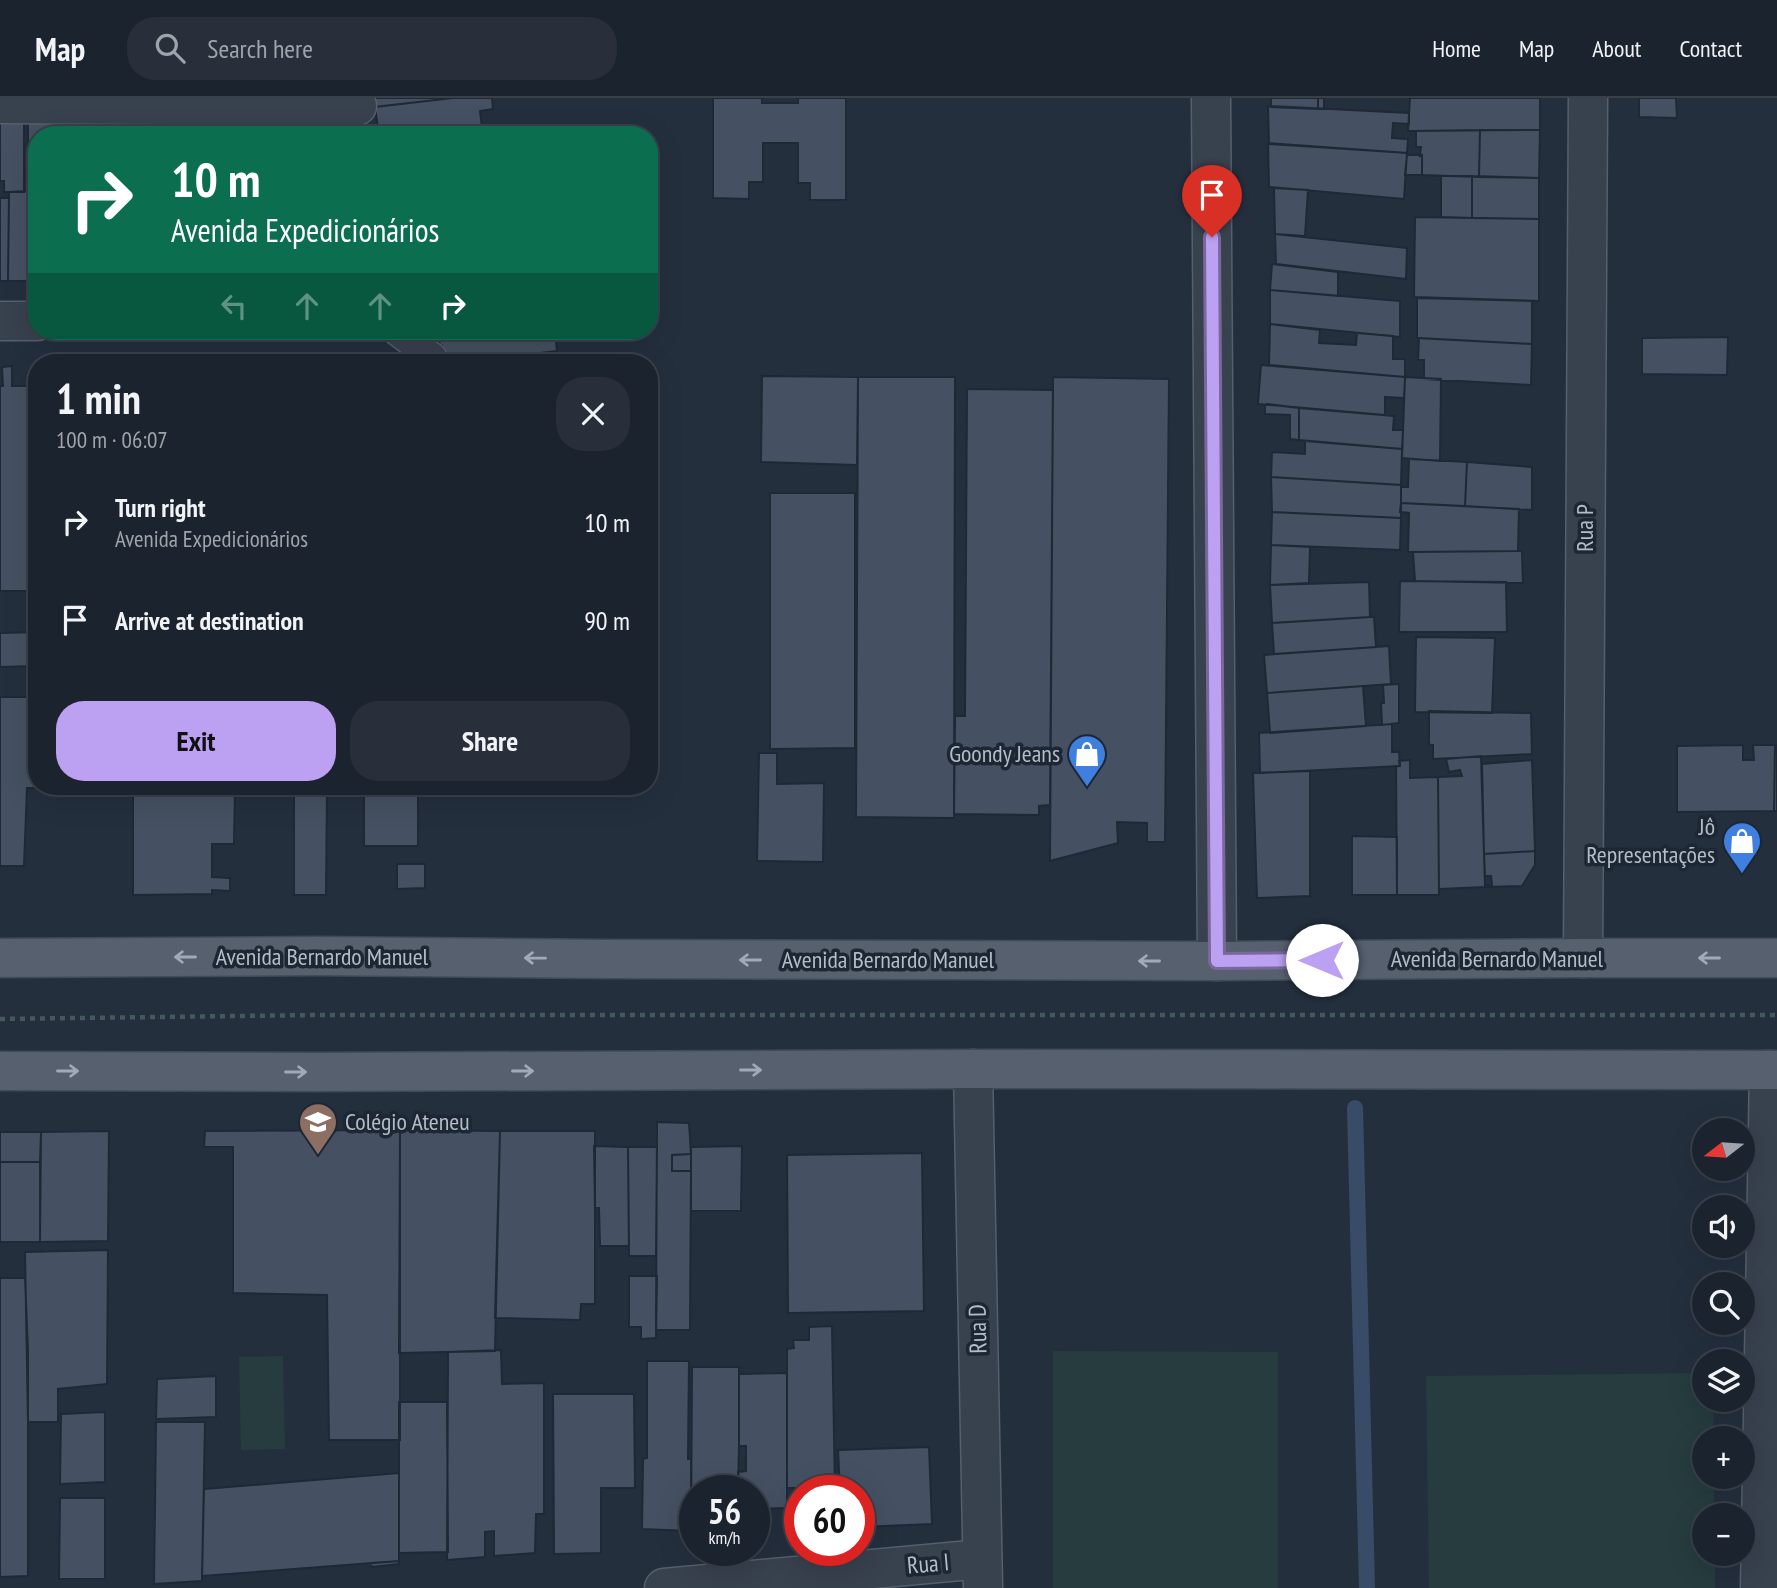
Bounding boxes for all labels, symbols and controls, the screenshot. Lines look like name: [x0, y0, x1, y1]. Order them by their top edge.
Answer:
search box: [127, 17, 617, 80]
text: Map: [35, 27, 85, 70]
icon: search: [151, 29, 189, 67]
text: Search here: [207, 32, 313, 65]
text: Home: [1432, 33, 1481, 64]
text: Map: [1519, 33, 1554, 64]
text: About: [1592, 33, 1641, 64]
text: Contact: [1679, 33, 1742, 64]
text: 10 m: [171, 147, 260, 211]
icon: right: [56, 154, 147, 245]
pin: [1182, 165, 1242, 237]
icon: arrive: [1193, 176, 1231, 214]
text: Avenida Expedicionários: [171, 209, 439, 251]
icon: left: [215, 287, 253, 325]
icon: ahead: [288, 287, 326, 325]
icon: ahead: [361, 287, 399, 325]
icon: right: [434, 287, 472, 325]
text: 1 min: [56, 371, 141, 426]
button: close: [556, 377, 630, 451]
text: 100 m · 06:07: [56, 425, 168, 454]
text: Turn right: [115, 491, 206, 524]
icon: right: [56, 503, 94, 541]
street label: Rua P: [1569, 504, 1600, 552]
text: 10 m: [584, 506, 630, 539]
text: Avenida Expedicionários: [115, 524, 308, 553]
icon: arrive: [56, 601, 94, 639]
text: Arrive at destination: [115, 604, 304, 637]
text: 90 m: [584, 604, 630, 637]
button: Exit: [56, 701, 336, 781]
button: Share: [350, 701, 630, 781]
shop icon: Goondy Jeans: [1066, 733, 1108, 788]
place label: Goondy Jeans: [949, 738, 1060, 769]
place label: Jô Representações: [1586, 811, 1715, 870]
shop icon: Jô Representações: [1721, 820, 1763, 875]
position arrow: [1285, 923, 1359, 997]
street label: Avenida Bernardo Manuel: [216, 941, 429, 972]
street label: Avenida Bernardo Manuel: [1391, 943, 1604, 974]
street label: Avenida Bernardo Manuel: [782, 944, 995, 975]
one-way arrow: [173, 950, 196, 964]
one-way arrow: [523, 951, 546, 965]
one-way arrow: [1698, 951, 1721, 965]
one-way arrow: [739, 953, 762, 967]
one-way arrow: [1138, 954, 1161, 968]
one-way arrow: [739, 1063, 762, 1077]
one-way arrow: [56, 1064, 79, 1078]
one-way arrow: [511, 1064, 534, 1078]
one-way arrow: [284, 1065, 307, 1079]
school or university icon: Colégio Ateneu: [297, 1101, 339, 1156]
place label: Colégio Ateneu: [345, 1106, 470, 1137]
north arrow: [1692, 1118, 1755, 1181]
map controls: [1692, 1118, 1755, 1566]
button: sound: [1692, 1195, 1755, 1258]
button: search: [1692, 1272, 1755, 1335]
street label: Rua D: [962, 1304, 993, 1354]
button: layers: [1692, 1349, 1755, 1412]
button: +: [1692, 1426, 1755, 1489]
speed limit sign: 60: [784, 1475, 875, 1566]
text: 56: [708, 1488, 741, 1534]
button: −: [1692, 1503, 1755, 1566]
text: km/h: [709, 1526, 740, 1549]
street label: Rua I: [906, 1546, 950, 1581]

